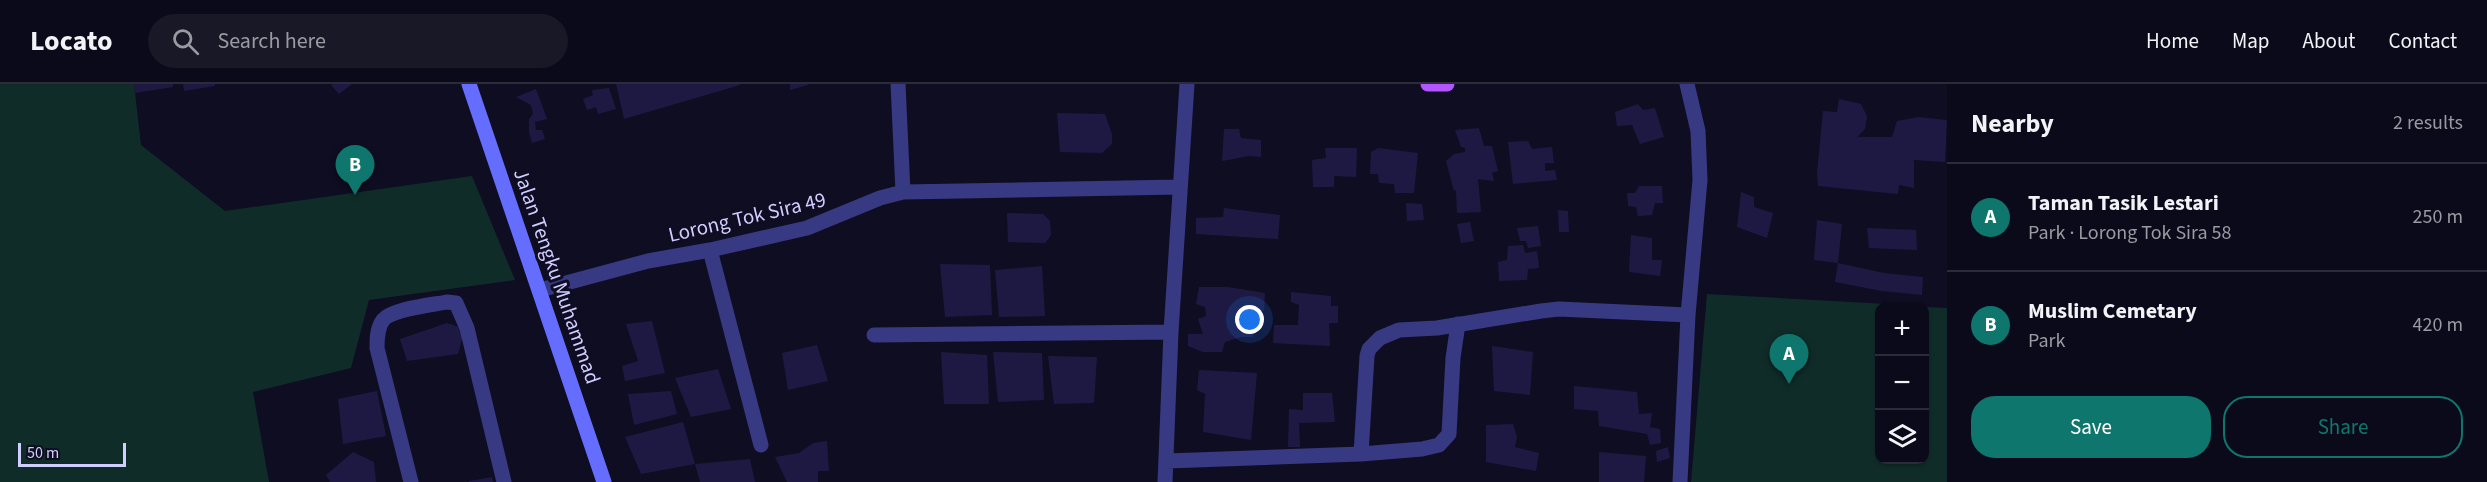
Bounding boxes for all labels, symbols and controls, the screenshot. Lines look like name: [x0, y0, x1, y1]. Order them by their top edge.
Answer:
search box: [148, 14, 568, 68]
text: Locato: [30, 21, 112, 61]
icon: search: [169, 25, 202, 58]
text: Search here: [217, 25, 326, 57]
text: Home: [2146, 26, 2199, 56]
text: Map: [2232, 26, 2270, 56]
text: About: [2303, 26, 2355, 56]
text: Contact: [2388, 26, 2457, 56]
text: Nearby: [1971, 105, 2054, 142]
text: 2 results: [2393, 109, 2463, 137]
pin: B: [336, 146, 374, 195]
street label: Jalan Tengku Muhammad: [506, 164, 608, 388]
street label: Lorong Tok Sira 49: [665, 184, 829, 250]
text: Taman Tasik Lestari: [2028, 187, 2219, 219]
text: A: [1985, 203, 1996, 231]
text: 250 m: [2413, 203, 2463, 231]
text: Park · Lorong Tok Sira 58: [2028, 219, 2231, 247]
text: Muslim Cemetary: [2028, 295, 2197, 327]
map controls: [1875, 302, 1929, 464]
button: +: [1875, 302, 1929, 356]
your location: [1235, 305, 1264, 334]
text: B: [1984, 311, 1997, 339]
text: 420 m: [2413, 311, 2463, 339]
text: Park: [2028, 327, 2065, 355]
pin: A: [1770, 334, 1808, 384]
button: −: [1875, 356, 1929, 410]
button: Save: [1971, 396, 2211, 458]
button: Share: [2223, 396, 2463, 458]
button: layers: [1875, 410, 1929, 464]
scale bar: [18, 440, 126, 468]
text: 50 m: [27, 442, 59, 464]

